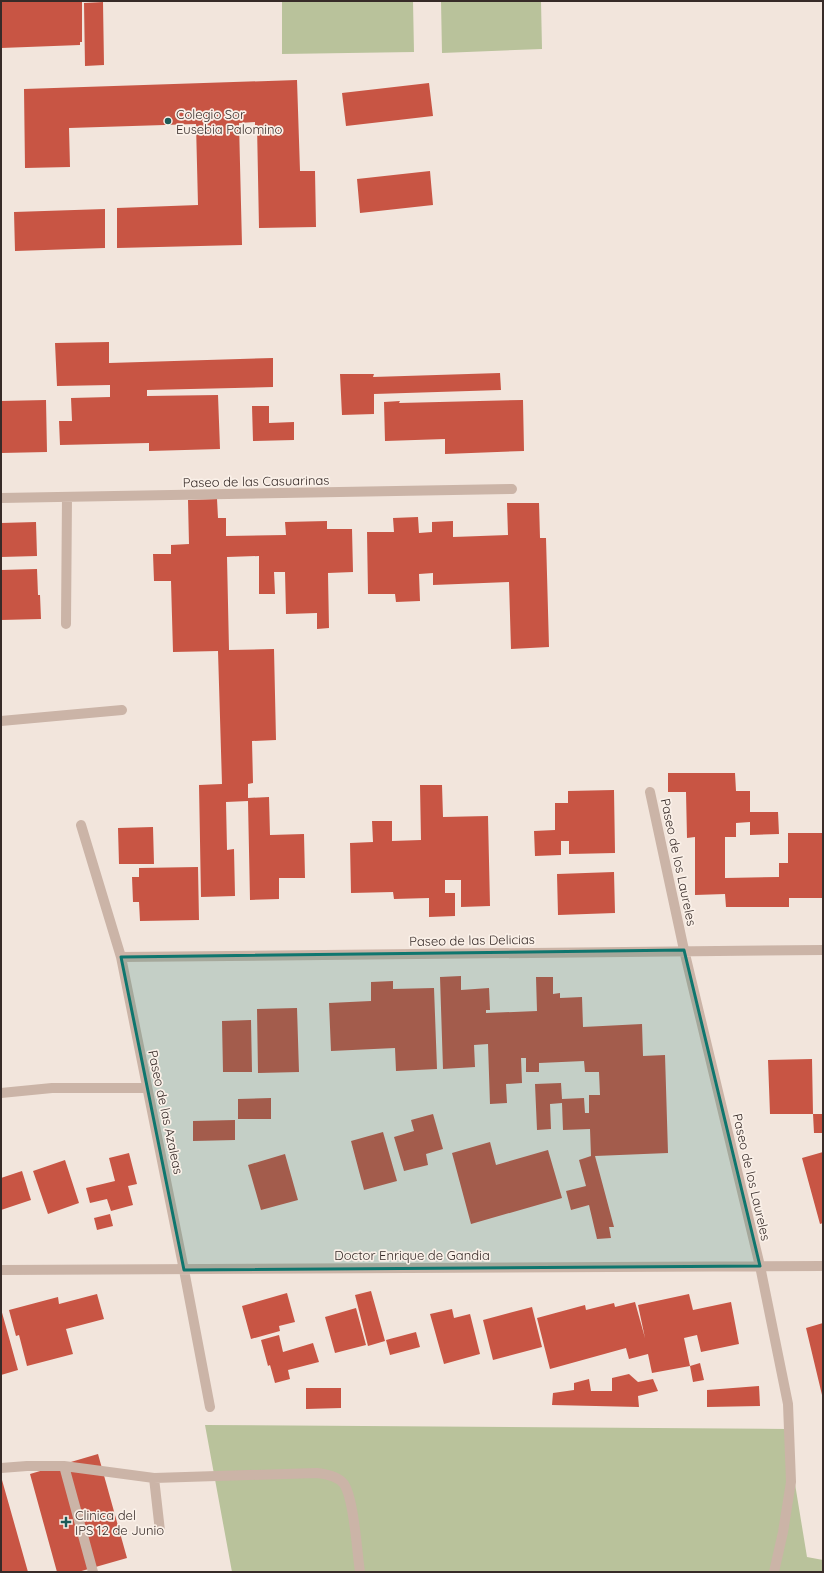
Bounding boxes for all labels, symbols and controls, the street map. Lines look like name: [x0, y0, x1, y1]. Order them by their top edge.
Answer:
place label: Colegio Sor Eusebia Palomino: [176, 106, 283, 137]
marker: Colegio Sor Eusebia Palomino: [163, 116, 173, 126]
street label: Paseo de las Casuarinas: [183, 472, 329, 490]
street label: Paseo de los Laureles: [658, 797, 700, 927]
street label: Paseo de las Delicias: [409, 931, 535, 949]
street label: Paseo de las Azaleas: [145, 1048, 187, 1176]
street label: Paseo de los Laureles: [730, 1112, 774, 1242]
street label: Doctor Enrique de Gandia: [334, 1247, 490, 1263]
place label: Clinica del IPS 12 de Junio: [75, 1507, 164, 1538]
marker: Clinica del IPS 12 de Junio: [60, 1516, 72, 1528]

